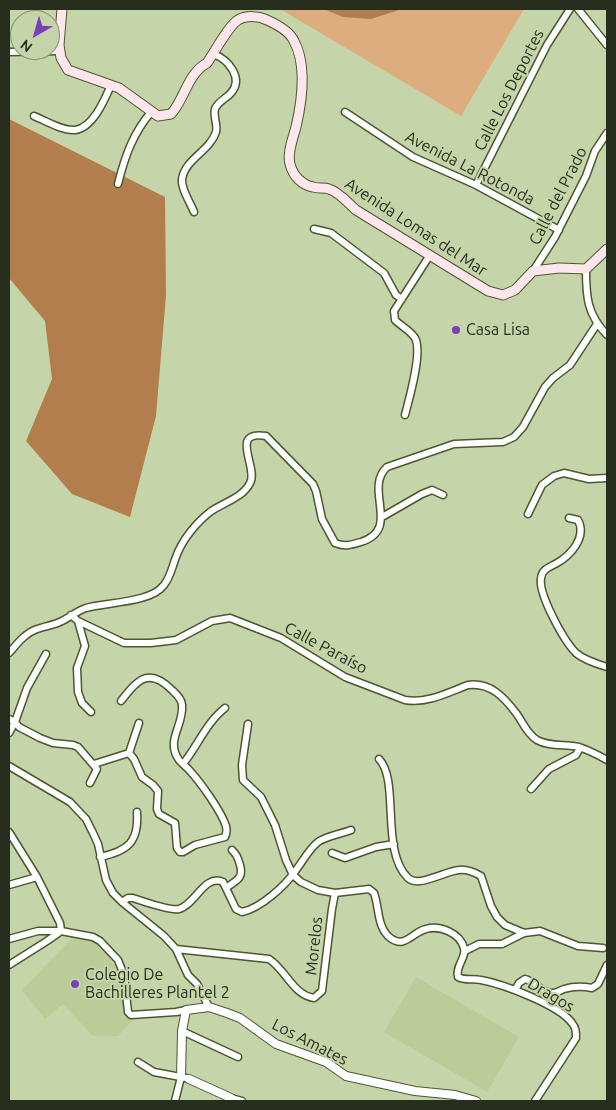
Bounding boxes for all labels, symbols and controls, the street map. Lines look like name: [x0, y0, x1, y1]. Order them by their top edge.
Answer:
north arrow: [10, 10, 60, 60]
street label: Calle Los Deportes: [470, 26, 548, 154]
text: N: [17, 37, 35, 56]
street label: Avenida La Rotonda: [402, 127, 538, 209]
street label: Calle del Prado: [525, 144, 591, 248]
street label: Avenida Lomas del Mar: [341, 174, 491, 280]
place label: Casa Lisa: [466, 320, 530, 340]
marker: Casa Lisa: [450, 324, 462, 336]
street label: Calle Paraíso: [281, 618, 371, 678]
street label: Morelos: [301, 916, 327, 976]
place label: Colegio De Bachilleres Plantel 2: [85, 965, 230, 1003]
street label: Dragos: [524, 974, 578, 1016]
marker: Colegio De Bachilleres Plantel 2: [69, 978, 81, 990]
street label: Los Amates: [269, 1015, 351, 1069]

